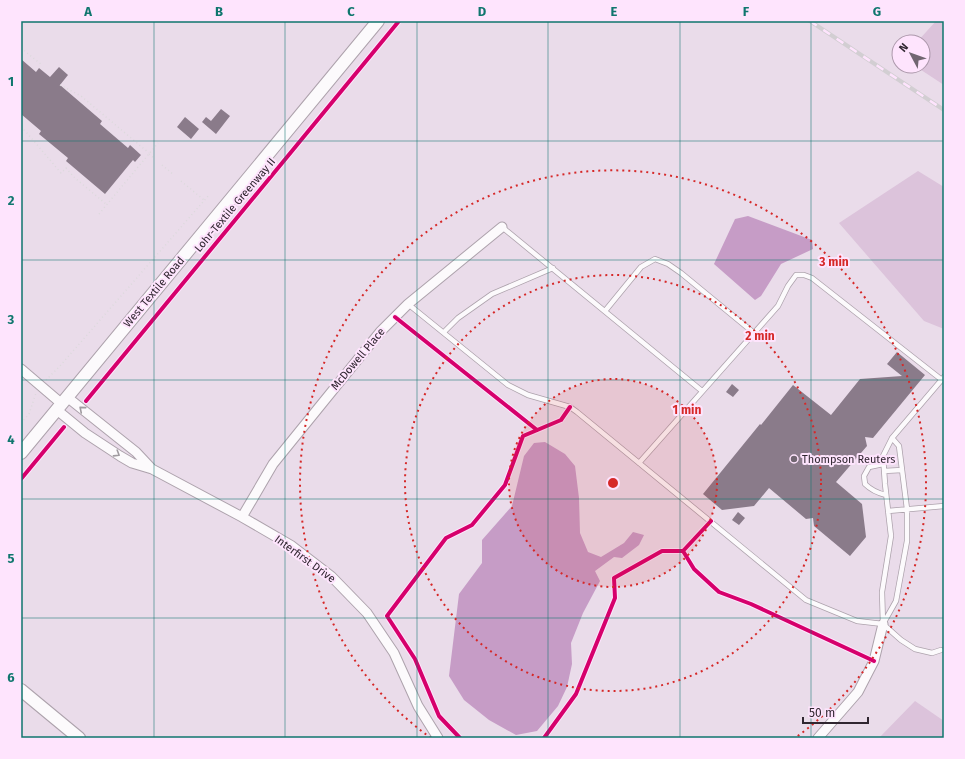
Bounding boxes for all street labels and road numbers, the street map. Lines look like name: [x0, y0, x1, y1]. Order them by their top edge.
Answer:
street label: Lohr-Textile Greenway II: [192, 155, 278, 255]
street label: West Textile Road: [121, 254, 187, 330]
street label: McDowell Place: [328, 325, 388, 393]
street label: Interfirst Drive: [272, 533, 338, 585]

